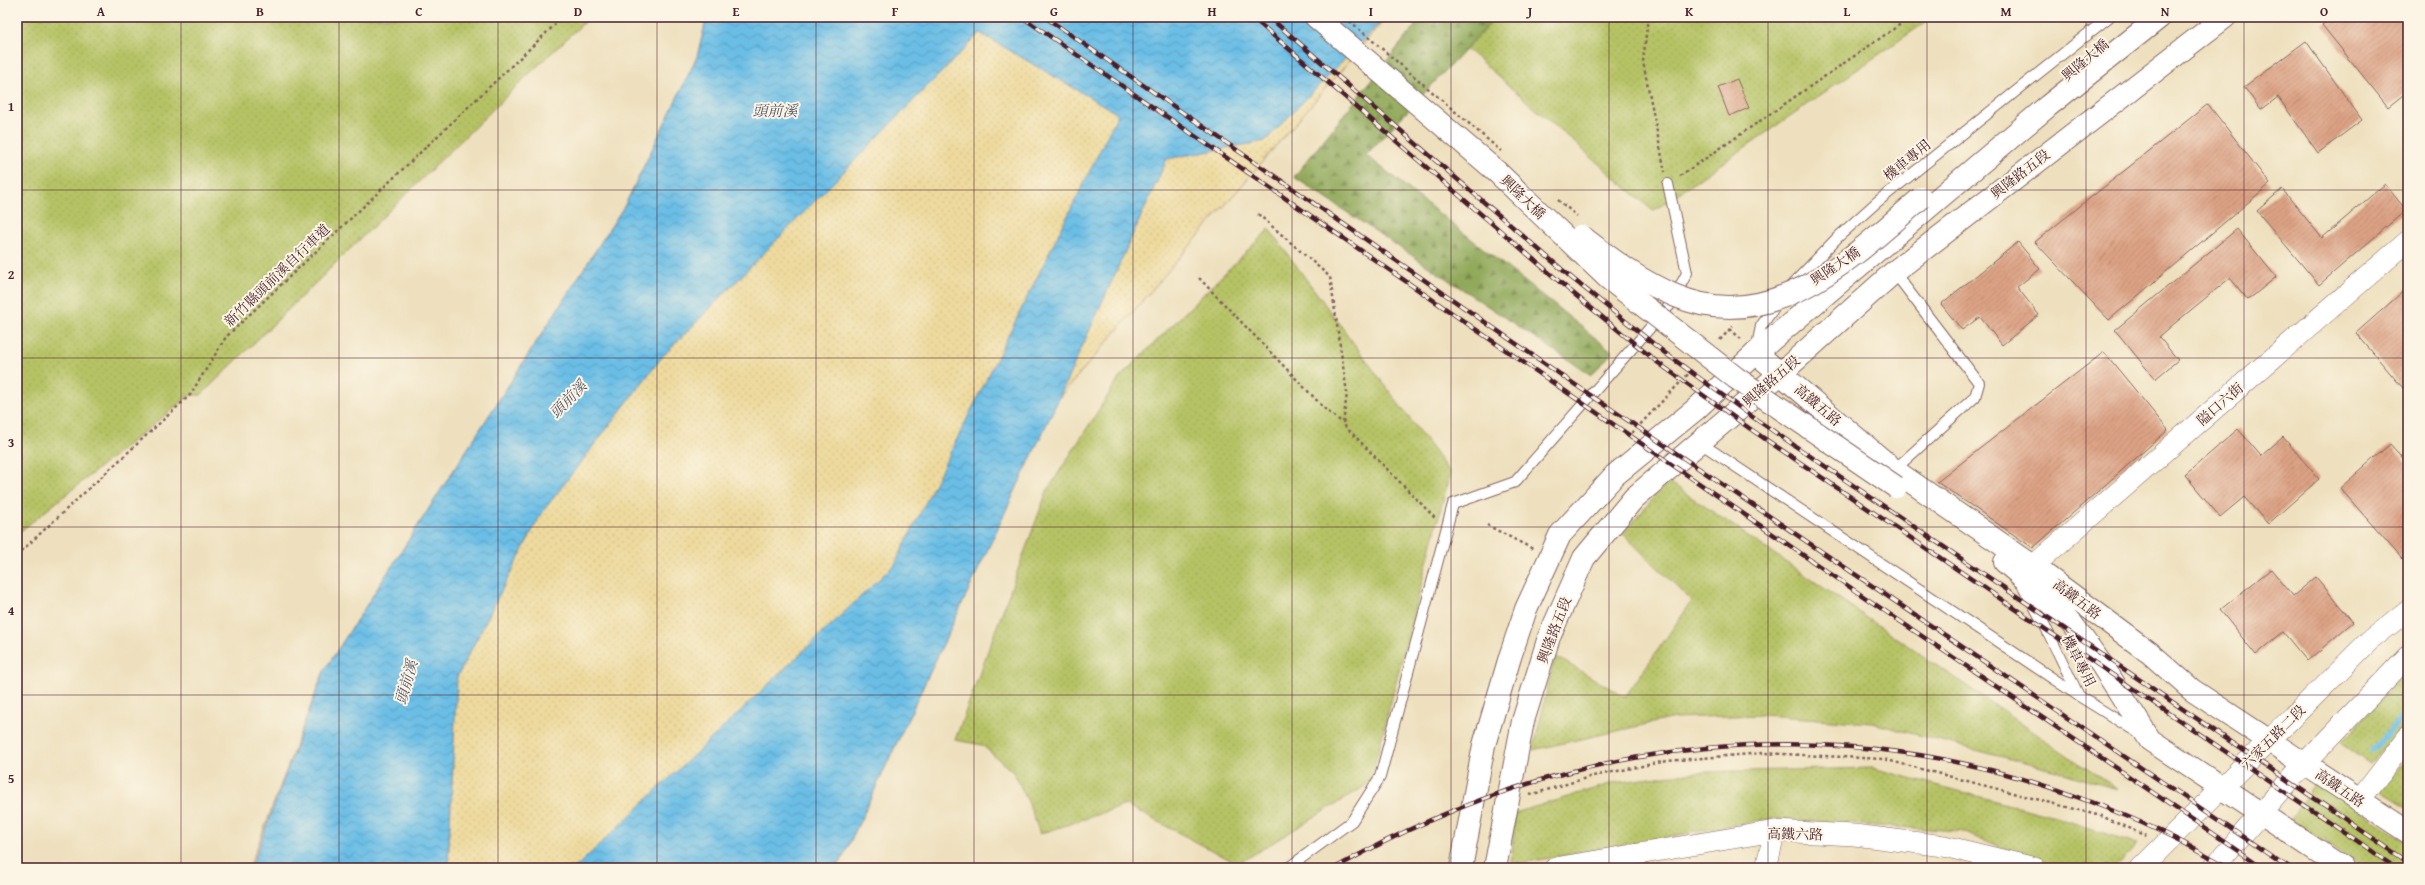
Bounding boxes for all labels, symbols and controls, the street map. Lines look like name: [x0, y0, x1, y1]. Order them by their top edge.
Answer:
text: A: [97, 2, 106, 21]
text: B: [256, 2, 264, 21]
text: C: [415, 2, 423, 21]
text: D: [574, 2, 582, 21]
text: E: [733, 2, 740, 21]
text: F: [892, 2, 899, 21]
text: G: [1050, 2, 1058, 21]
text: H: [1207, 2, 1217, 21]
text: I: [1369, 2, 1373, 21]
text: J: [1526, 2, 1533, 21]
text: K: [1685, 2, 1694, 21]
text: L: [1844, 2, 1851, 21]
text: M: [2000, 2, 2012, 21]
text: N: [2161, 2, 2170, 21]
text: O: [2320, 2, 2328, 21]
street label: 興隆大橋: [2057, 34, 2113, 86]
text: 1: [8, 97, 14, 116]
water label: 頭前溪: [752, 100, 799, 121]
street label: 機車專用: [1879, 135, 1935, 185]
street label: 興隆路五段: [1986, 145, 2054, 203]
street label: 興隆大橋: [1496, 170, 1550, 224]
street label: 新竹縣頭前溪自行車道: [220, 219, 334, 331]
street label: 興隆大橋: [1806, 242, 1864, 290]
text: 2: [8, 265, 15, 284]
street label: 興隆路五段: [1738, 350, 1804, 412]
water label: 頭前溪: [545, 374, 593, 422]
street label: 隘口六街: [2192, 378, 2248, 430]
street label: 高鐵五路: [1790, 379, 1846, 431]
text: 3: [8, 433, 14, 452]
street label: 高鐵五路: [2049, 574, 2105, 624]
street label: 興隆路五段: [1532, 594, 1576, 666]
text: 4: [8, 601, 15, 620]
street label: 機車專用: [2057, 632, 2101, 690]
water label: 頭前溪: [390, 656, 423, 707]
street label: 六家五路二段: [2236, 700, 2310, 774]
street label: 高鐵五路: [2311, 764, 2369, 812]
text: 5: [8, 769, 15, 788]
street label: 高鐵六路: [1767, 824, 1823, 844]

